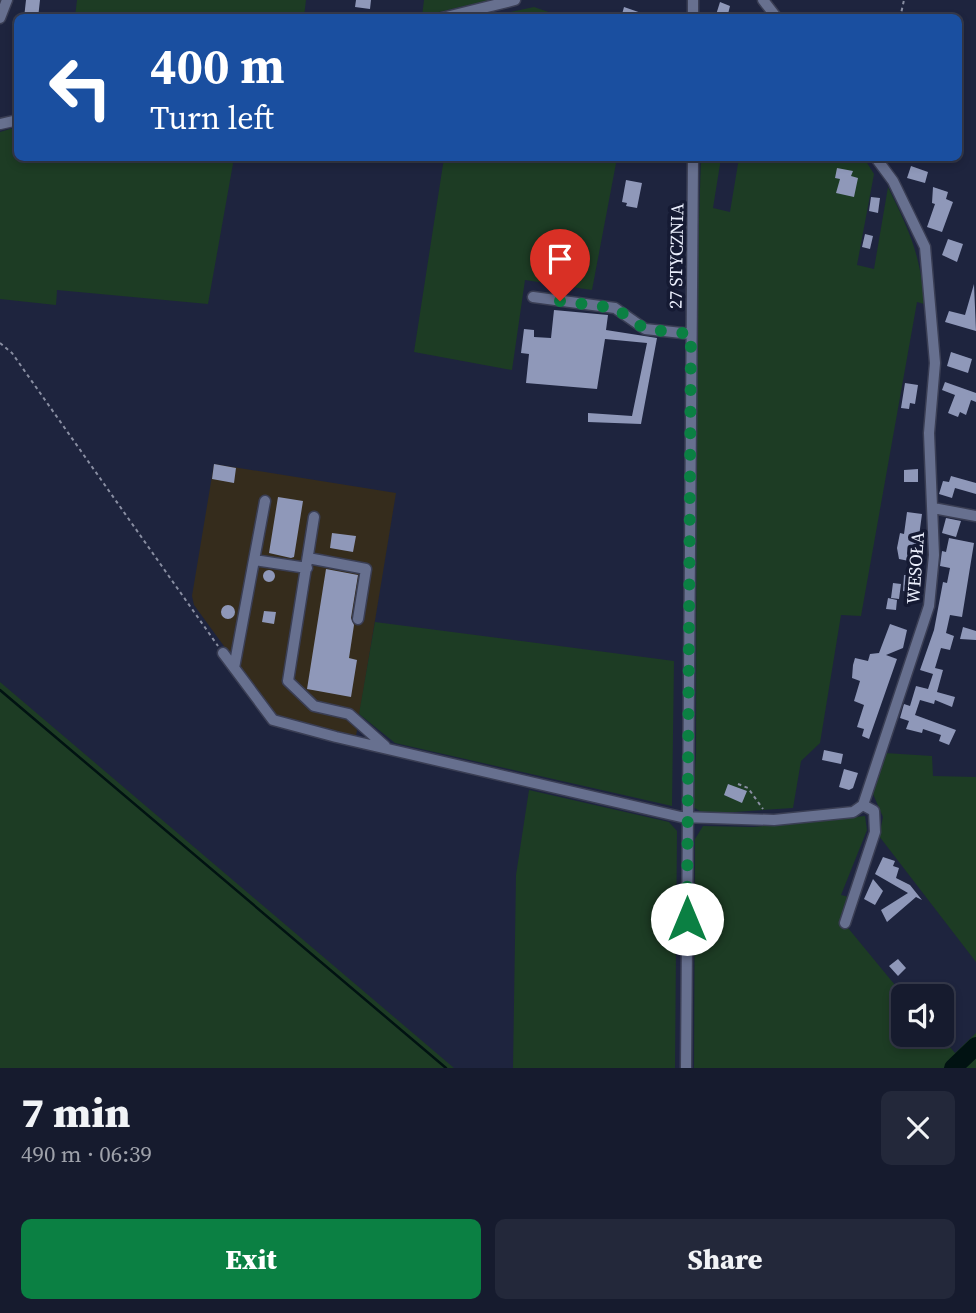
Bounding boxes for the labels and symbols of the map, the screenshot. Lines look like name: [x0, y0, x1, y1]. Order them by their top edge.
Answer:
street label: 27 STYCZNIA: [663, 203, 689, 309]
pin: [530, 229, 590, 301]
street label: WESOŁA: [900, 531, 930, 605]
position arrow: [650, 882, 724, 956]

